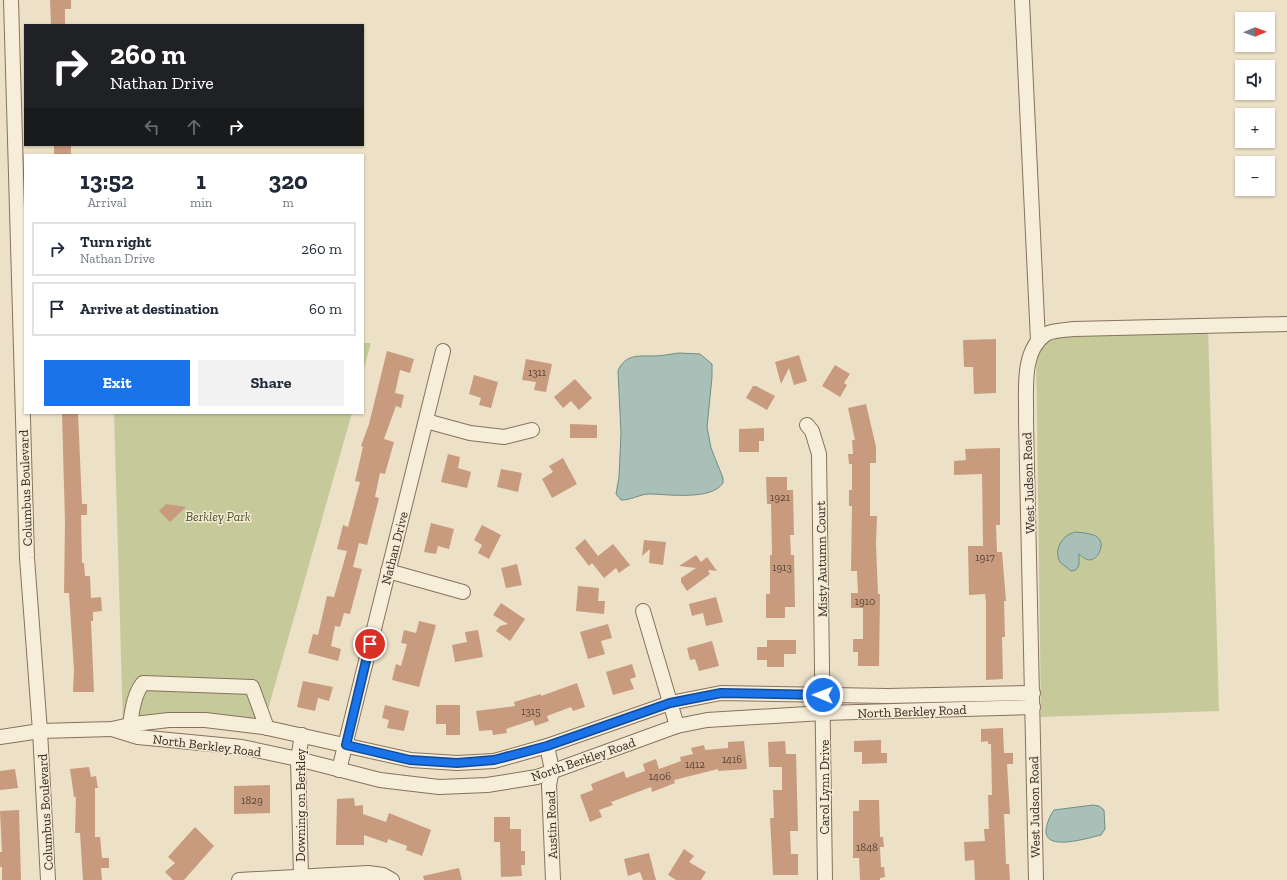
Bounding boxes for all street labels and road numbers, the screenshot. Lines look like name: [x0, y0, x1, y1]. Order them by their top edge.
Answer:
street label: Columbus Boulevard: [16, 429, 35, 546]
street label: West Judson Road: [1019, 432, 1038, 534]
street label: Misty Autumn Court: [813, 500, 830, 617]
street label: Nathan Drive: [378, 510, 411, 586]
street label: North Berkley Road: [857, 702, 967, 721]
street label: North Berkley Road: [152, 731, 262, 760]
street label: North Berkley Road: [529, 735, 637, 784]
street label: Carol Lynn Drive: [817, 740, 832, 834]
street label: Downing on Berkley: [293, 748, 308, 862]
street label: Columbus Boulevard: [35, 753, 56, 871]
street label: West Judson Road: [1026, 756, 1043, 858]
street label: Austin Road: [543, 791, 560, 859]

